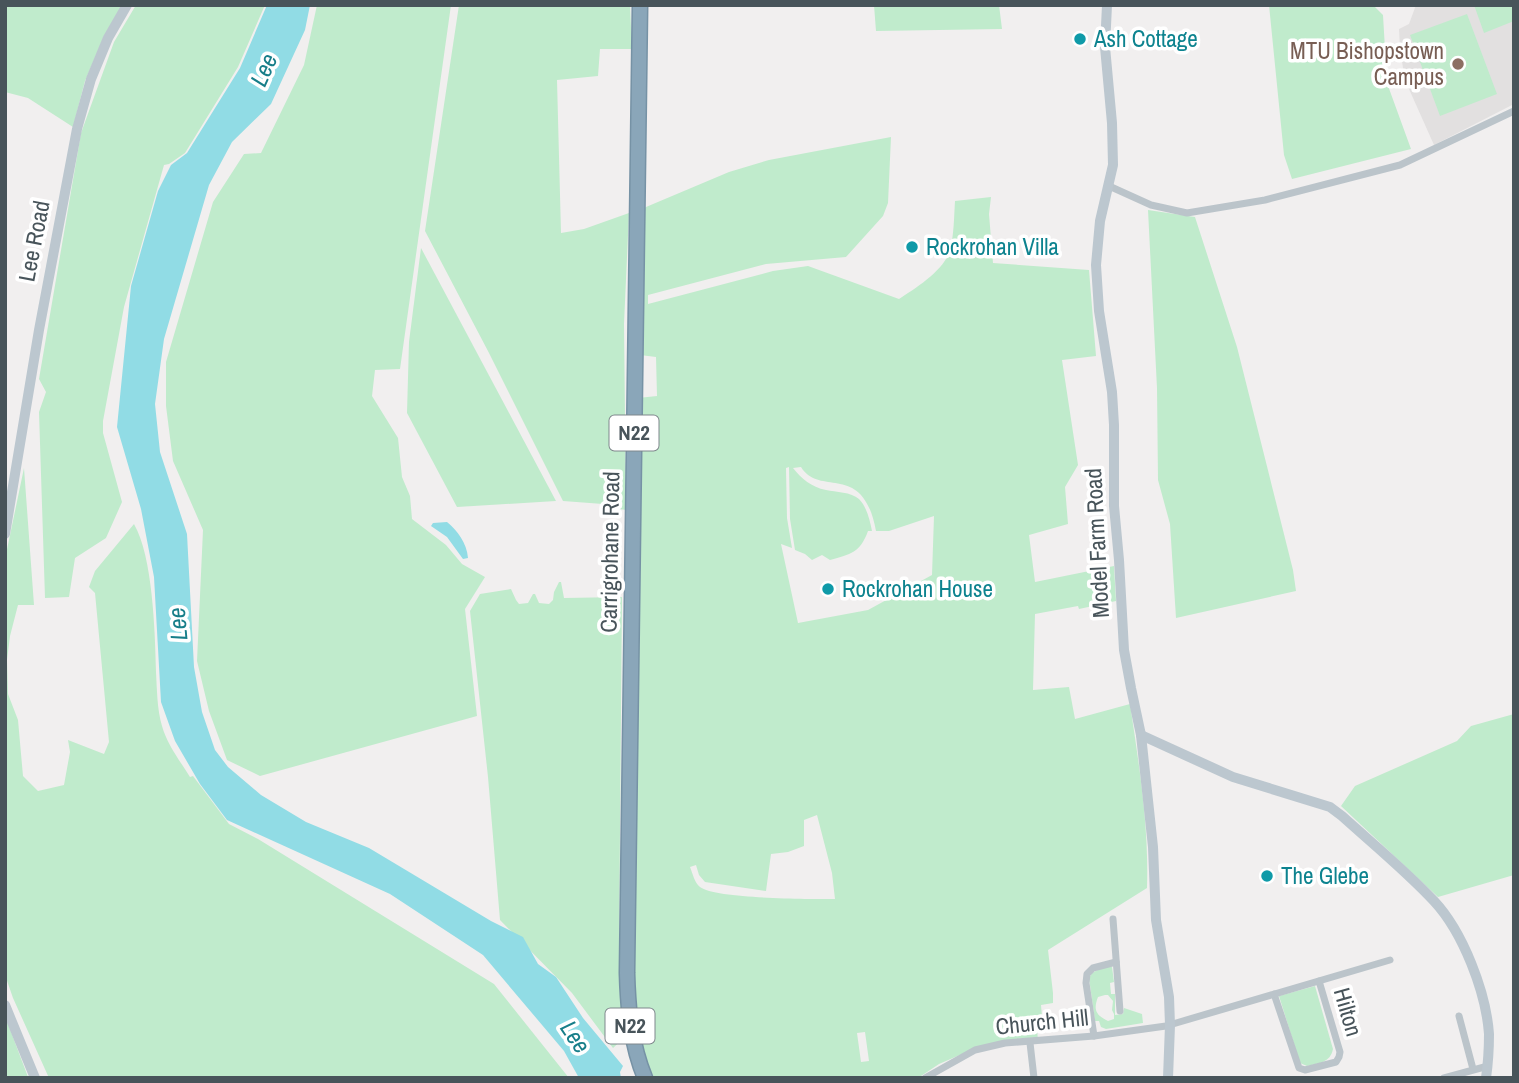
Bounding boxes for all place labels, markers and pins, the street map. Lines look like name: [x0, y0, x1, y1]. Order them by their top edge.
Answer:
place label: Ash Cottage: [1093, 23, 1198, 54]
marker: Ash Cottage: [1072, 31, 1088, 47]
place label: MTU Bishopstown Campus: [1290, 35, 1444, 92]
marker: MTU Bishopstown Campus: [1450, 56, 1466, 72]
place label: Rockrohan Villa: [926, 231, 1059, 262]
marker: Rockrohan Villa: [904, 239, 920, 255]
place label: Rockrohan House: [842, 573, 993, 604]
marker: Rockrohan House: [820, 581, 836, 597]
place label: The Glebe: [1281, 860, 1369, 891]
marker: The Glebe: [1259, 868, 1275, 884]

